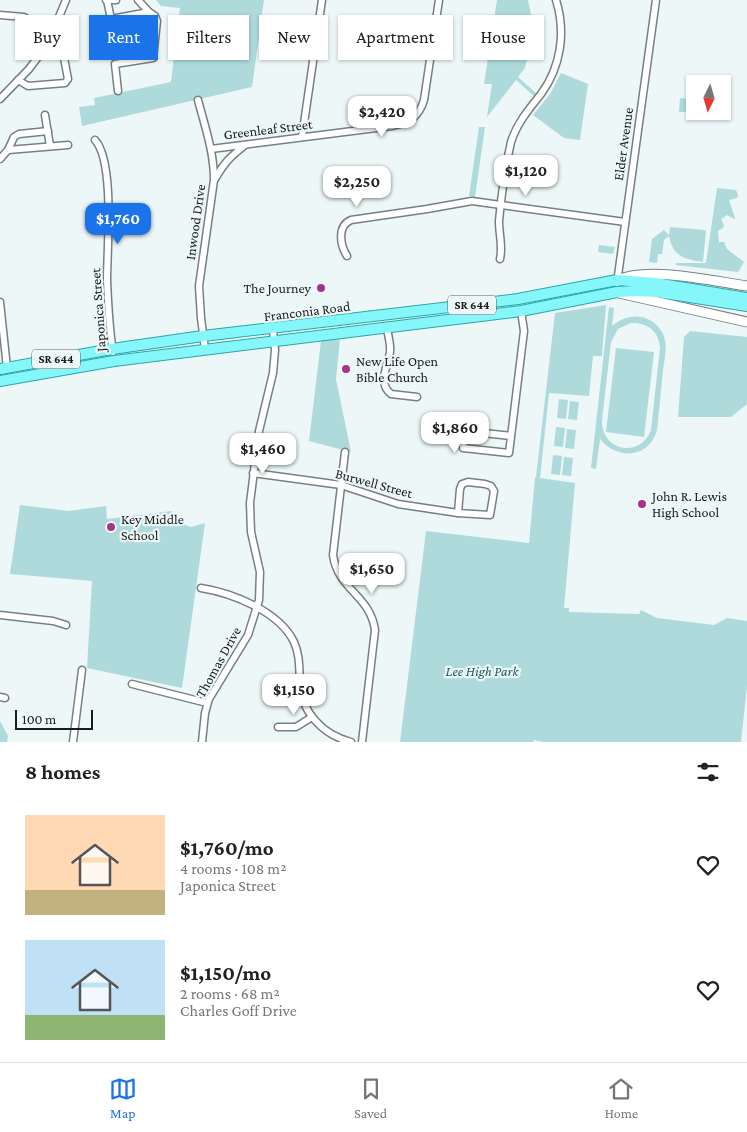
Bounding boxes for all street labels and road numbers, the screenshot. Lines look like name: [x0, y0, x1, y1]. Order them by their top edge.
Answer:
street label: Elder Avenue: [610, 106, 636, 182]
street label: Greenleaf Street: [223, 116, 314, 142]
street label: Inwood Drive: [182, 183, 208, 261]
street label: Japonica Street: [87, 267, 109, 354]
road number: SR 644: [448, 296, 496, 314]
street label: Franconia Road: [263, 298, 352, 324]
road number: SR 644: [32, 349, 80, 368]
street label: Burwell Street: [334, 465, 415, 501]
street label: Thomas Drive: [192, 624, 244, 700]

